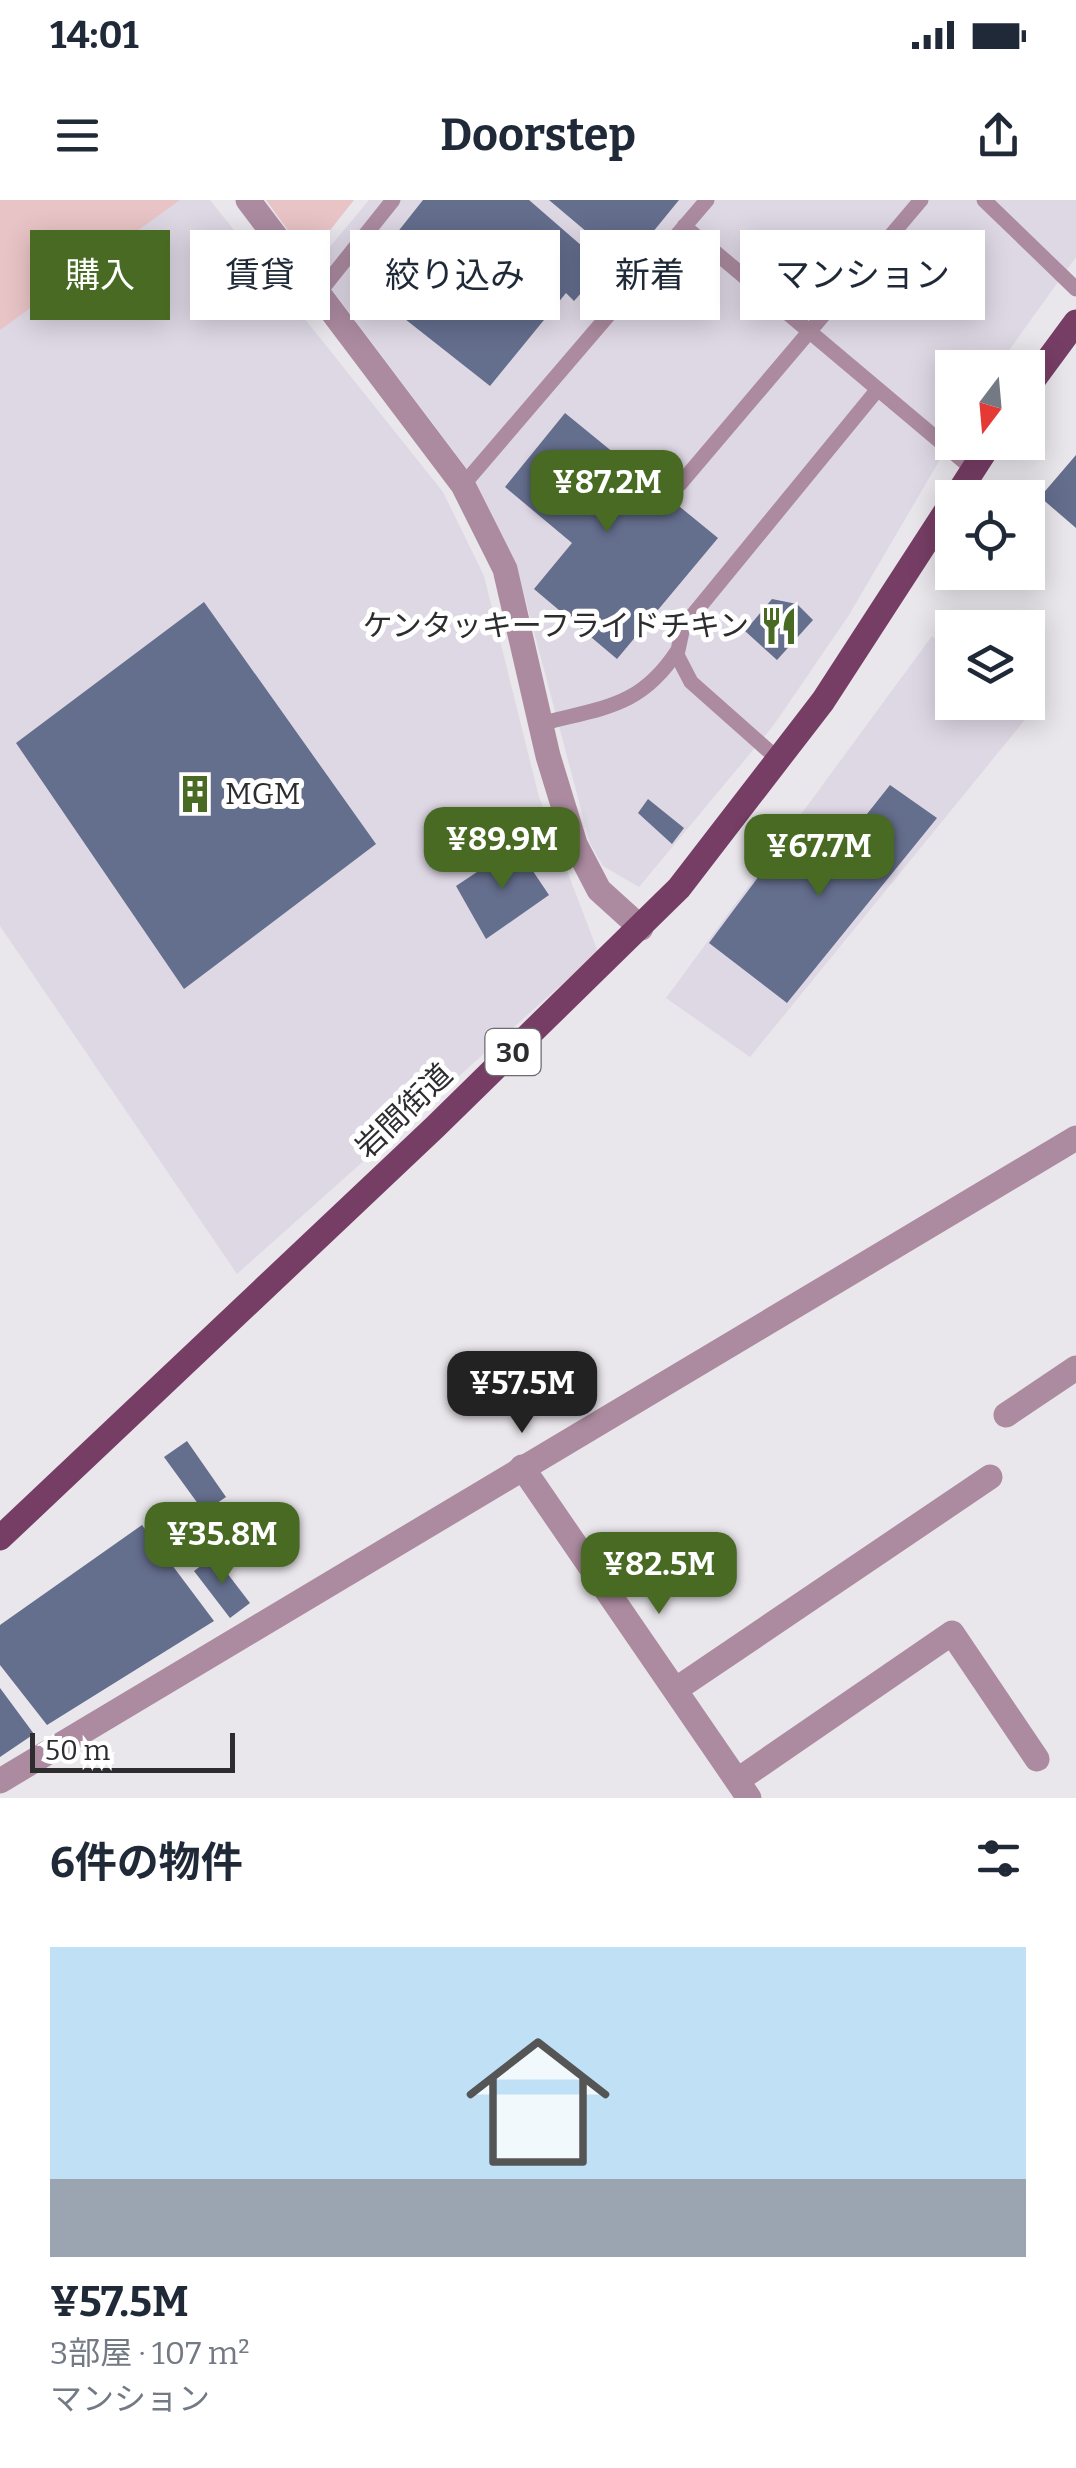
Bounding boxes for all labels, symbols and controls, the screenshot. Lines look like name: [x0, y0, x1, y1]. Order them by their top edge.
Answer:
text: 14:01: [50, 12, 139, 58]
icon: menu: [50, 108, 105, 163]
text: Doorstep: [440, 108, 636, 162]
icon: share: [971, 108, 1026, 163]
chip: 購入: [30, 230, 170, 320]
chip: 賃貸: [190, 230, 330, 320]
chip: 絞り込み: [350, 230, 560, 320]
chip: 新着: [580, 230, 720, 320]
chip: マンション: [740, 230, 985, 320]
north arrow: [935, 350, 1045, 460]
map controls: [935, 350, 1045, 720]
pin: ¥87.2M: [526, 450, 688, 535]
text: ¥87.2M: [552, 463, 662, 501]
button: locate: [935, 480, 1045, 590]
restaurant icon: ケンタッキーフライドチキン: [758, 605, 800, 647]
place label: ケンタッキーフライドチキン: [363, 608, 749, 644]
button: layers: [935, 610, 1045, 720]
building icon: MGM: [174, 773, 216, 815]
place label: MGM: [225, 776, 301, 812]
pin: ¥89.9M: [421, 807, 583, 892]
pin: ¥67.7M: [738, 814, 900, 899]
text: ¥89.9M: [446, 820, 558, 858]
text: ¥67.7M: [766, 827, 872, 865]
road number: 30: [486, 1029, 540, 1075]
street label: 岩間街道: [348, 1056, 460, 1166]
pin: ¥57.5M: [441, 1351, 603, 1436]
text: ¥57.5M: [469, 1364, 575, 1402]
pin: ¥35.8M: [141, 1502, 303, 1587]
text: ¥35.8M: [167, 1515, 277, 1553]
pin: ¥82.5M: [578, 1532, 740, 1617]
text: ¥82.5M: [603, 1545, 715, 1583]
scale bar: [30, 1728, 235, 1772]
text: 50 m: [45, 1734, 110, 1767]
icon: filters: [971, 1831, 1026, 1886]
text: 6件の物件: [50, 1838, 243, 1888]
icon: home: [448, 2012, 628, 2192]
text: ¥57.5M: [50, 2277, 189, 2327]
text: 3部屋 · 107 m²: [50, 2334, 250, 2372]
text: マンション: [50, 2380, 210, 2418]

